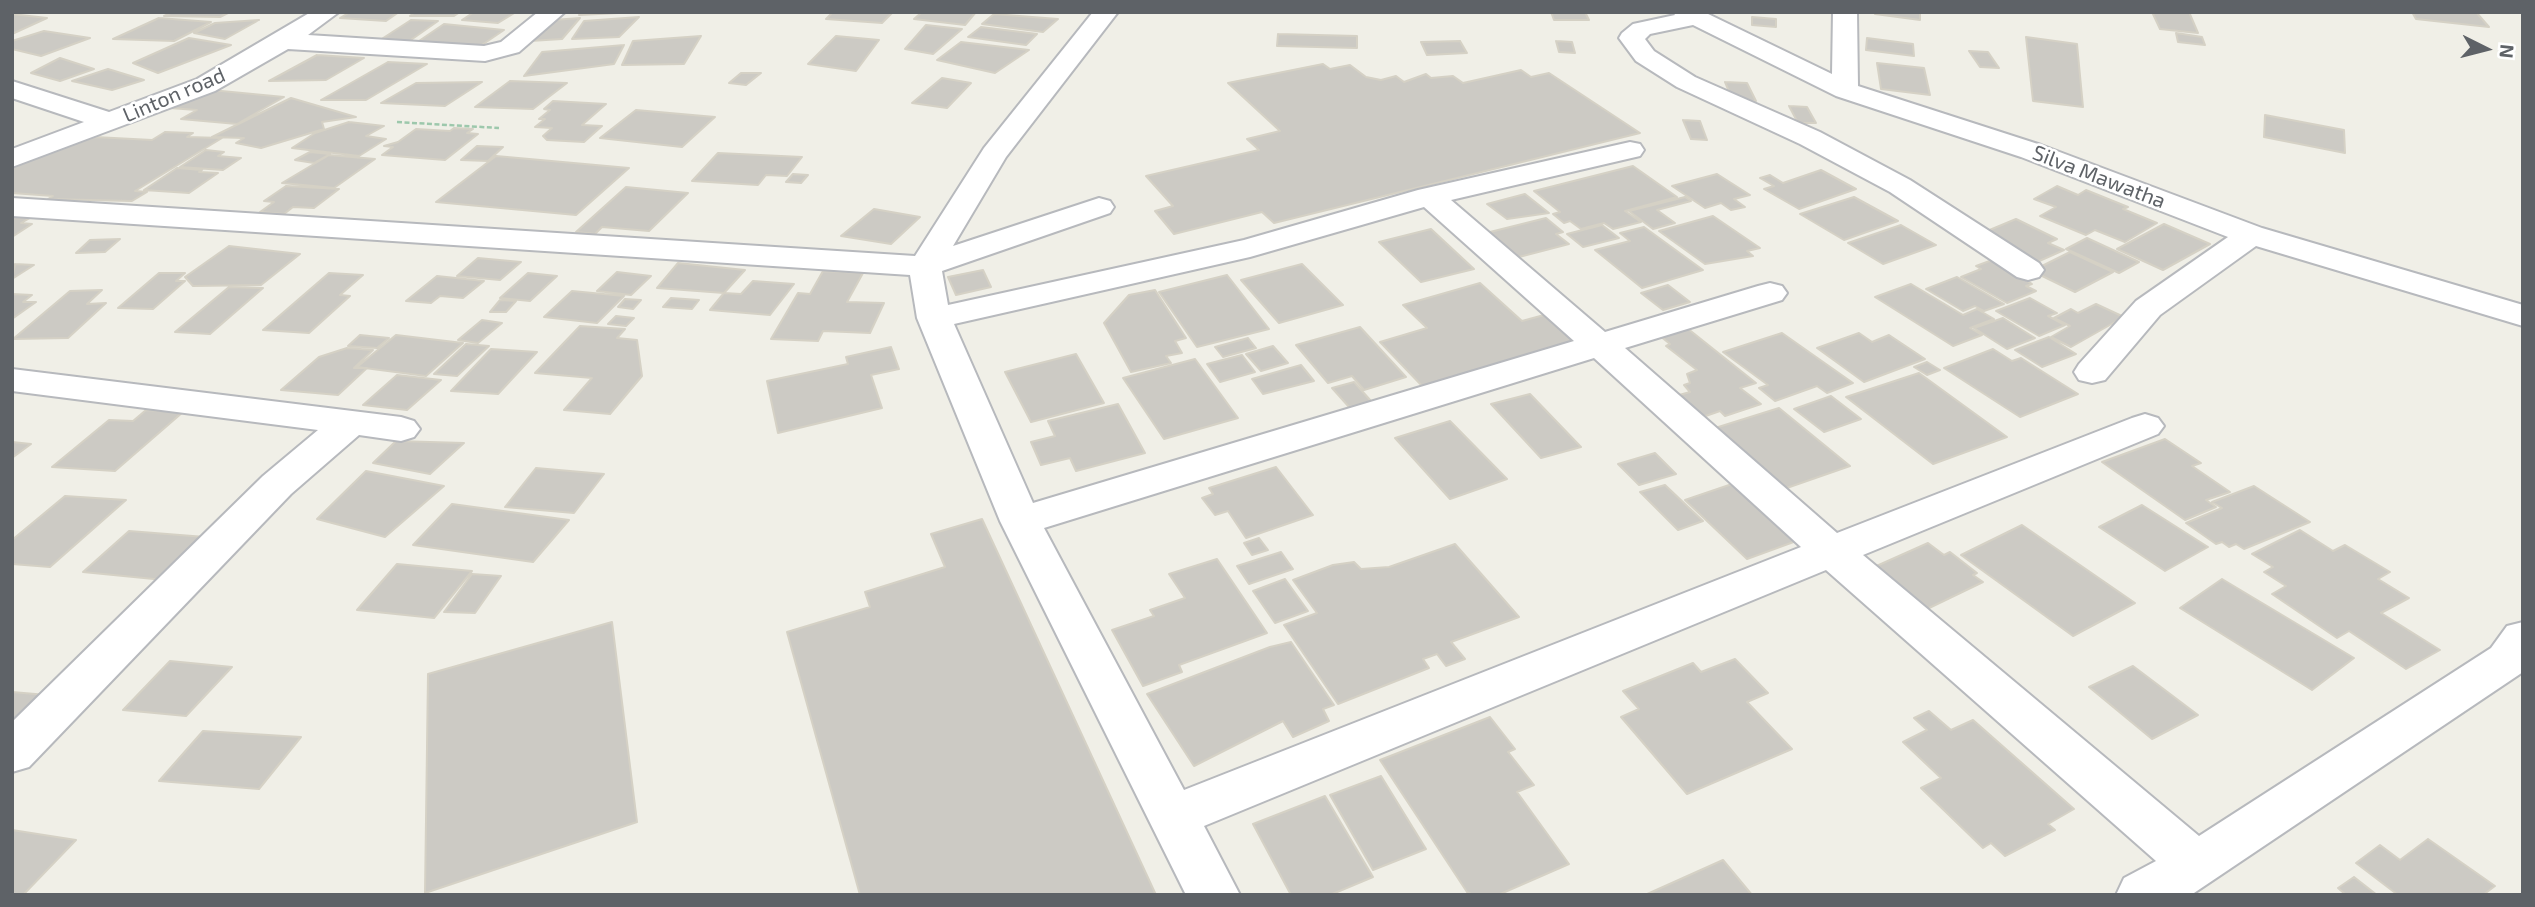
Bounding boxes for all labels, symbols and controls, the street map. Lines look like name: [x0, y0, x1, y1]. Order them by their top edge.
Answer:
north arrow: [2451, 14, 2521, 84]
text: N: [2495, 43, 2520, 59]
street label: Linton road: [119, 62, 229, 128]
street label: Silva Mawatha: [2029, 140, 2169, 214]

